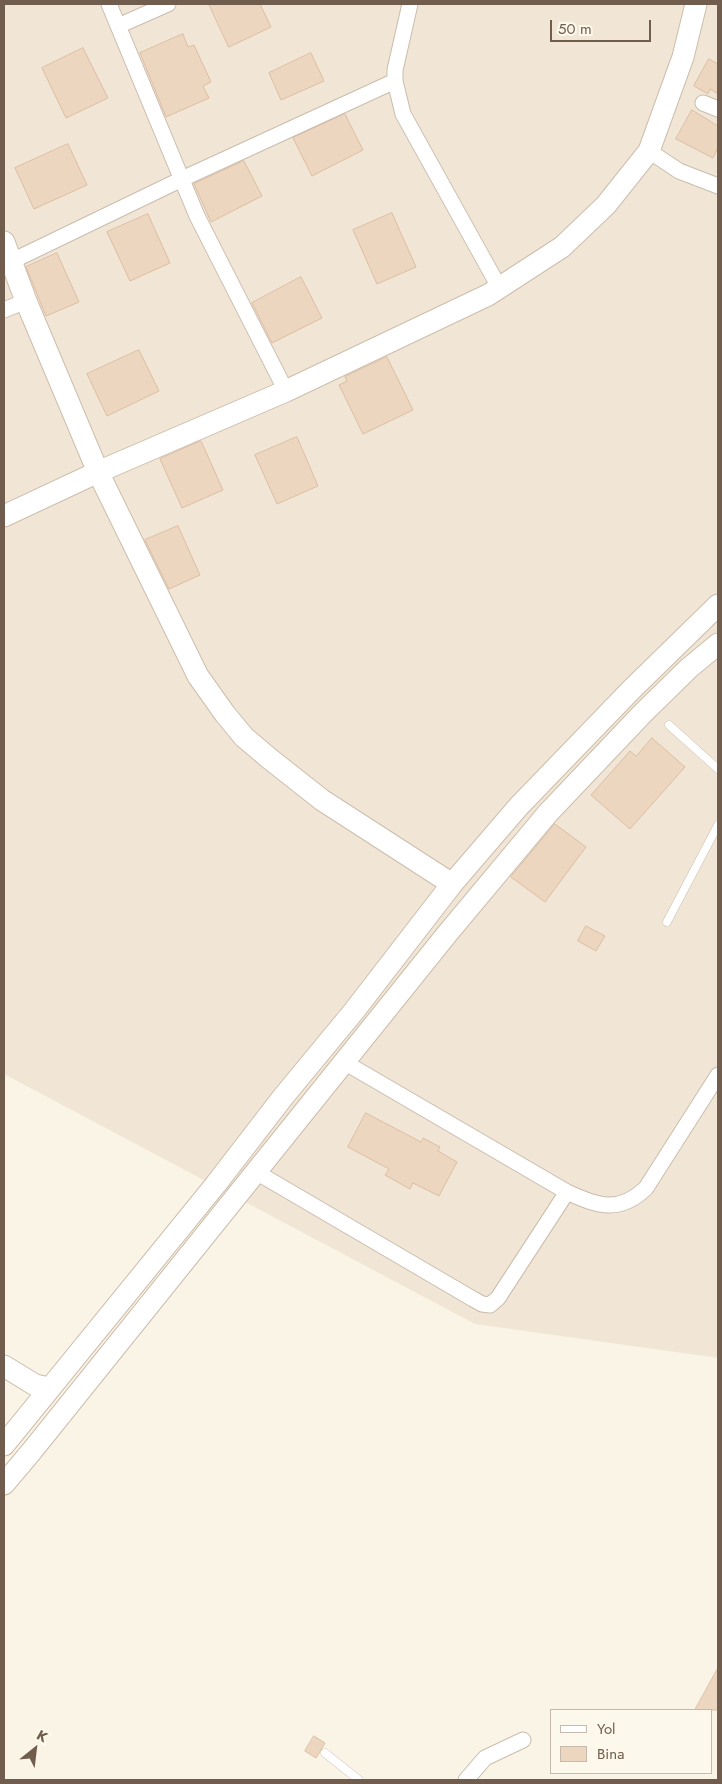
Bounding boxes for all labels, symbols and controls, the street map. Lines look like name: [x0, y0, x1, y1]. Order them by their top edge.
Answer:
scale bar: [552, 10, 653, 42]
text: 50 m: [558, 18, 592, 40]
legend: [550, 1709, 712, 1774]
text: Yol: [597, 1718, 616, 1740]
north arrow: [10, 1724, 60, 1774]
text: K: [33, 1725, 51, 1747]
text: Bina: [597, 1743, 624, 1765]

